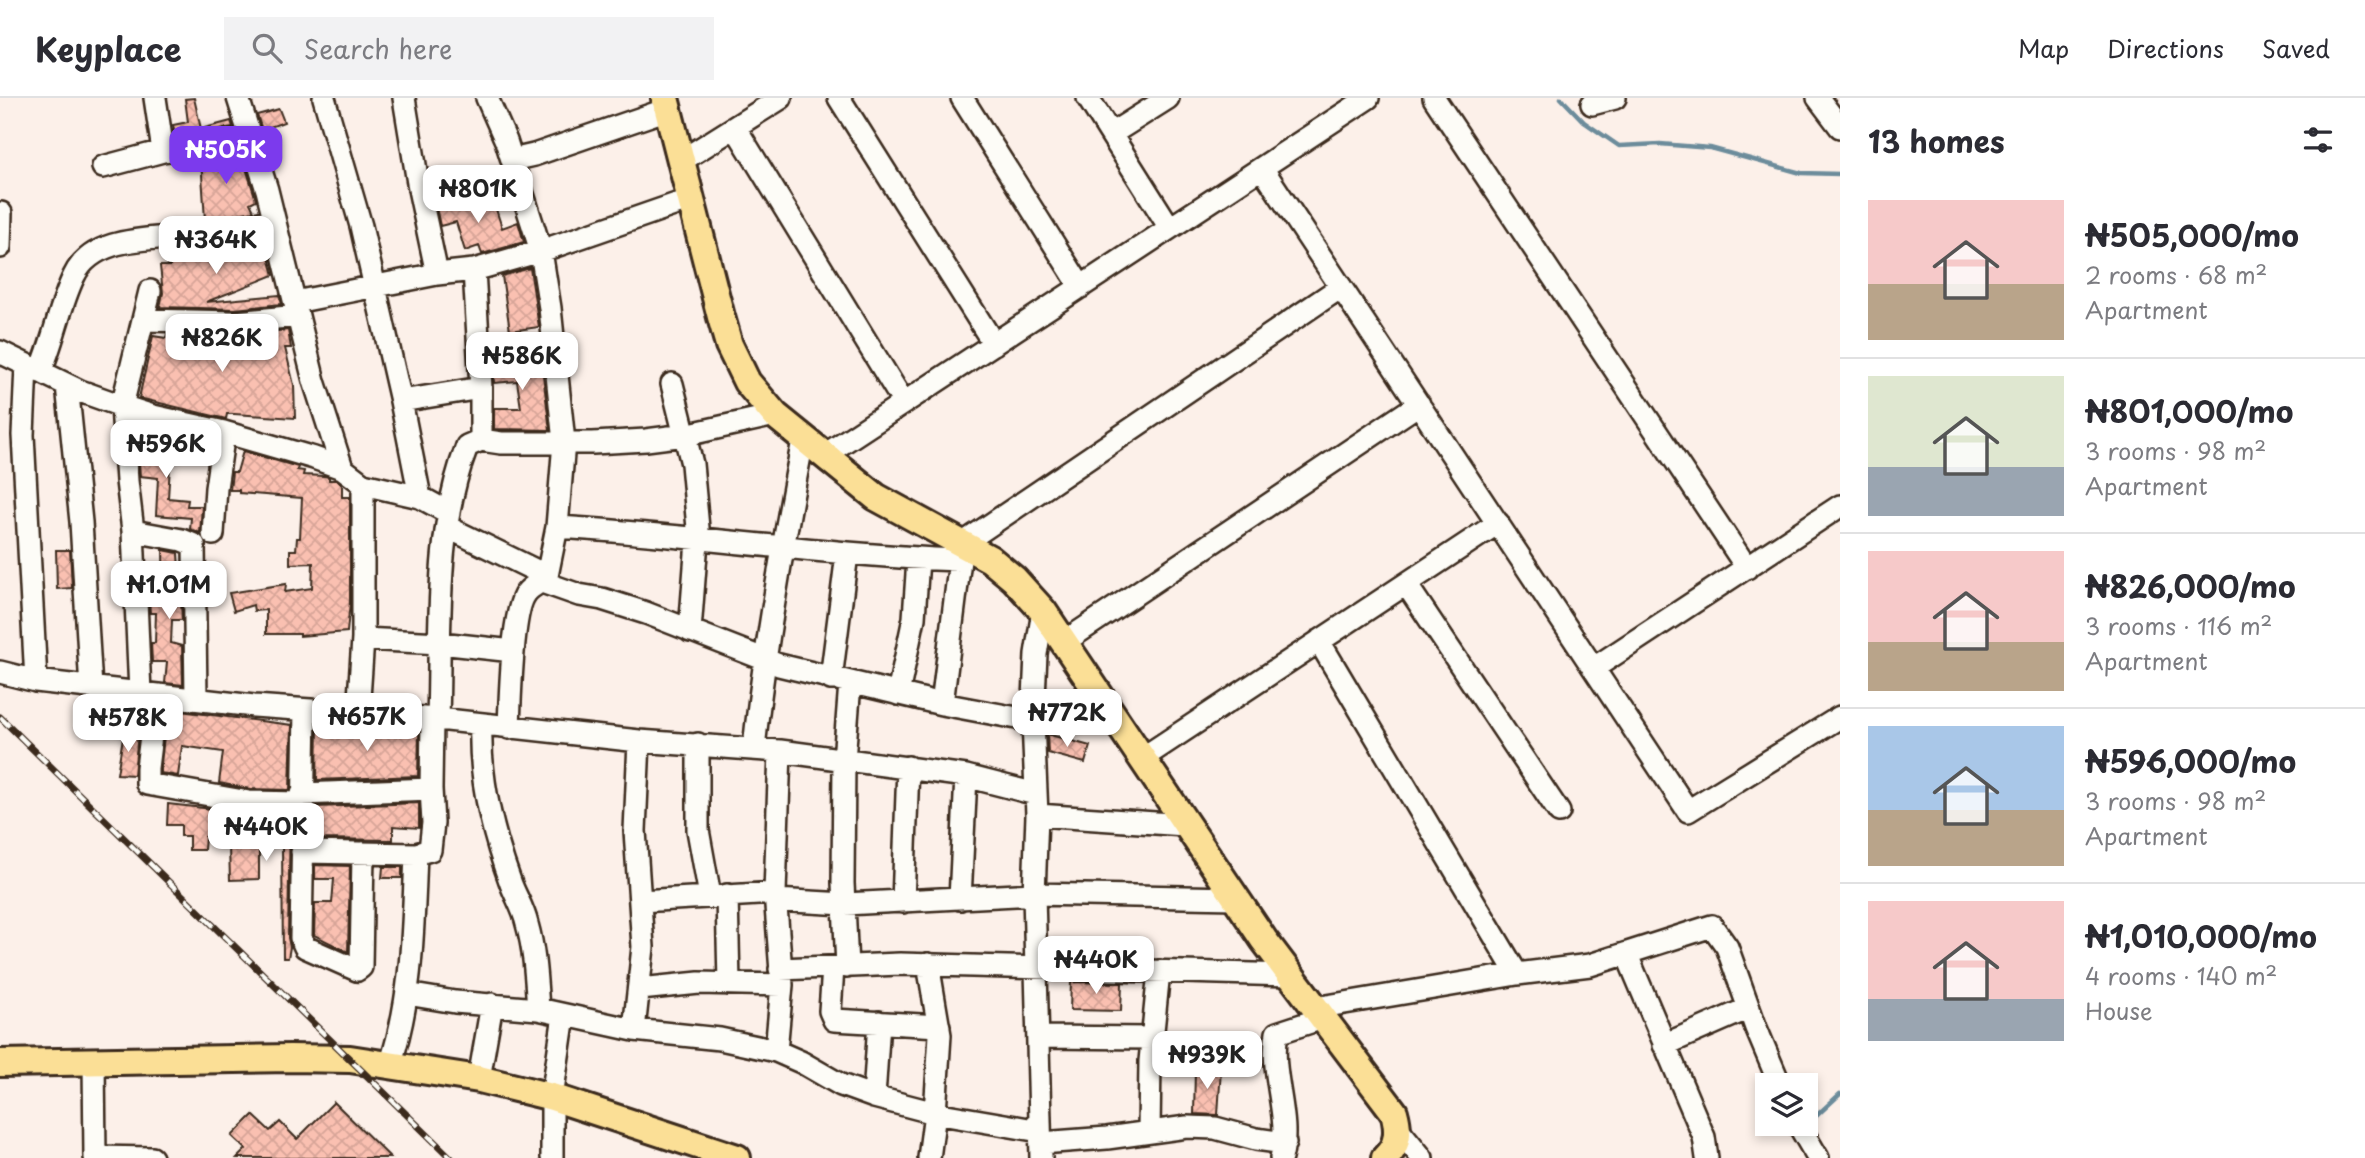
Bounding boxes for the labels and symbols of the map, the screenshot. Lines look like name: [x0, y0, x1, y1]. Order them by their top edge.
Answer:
pin: ₦505K: [177, 126, 275, 186]
pin: ₦801K: [429, 166, 527, 225]
pin: ₦364K: [167, 216, 265, 276]
pin: ₦826K: [173, 314, 271, 374]
pin: ₦586K: [473, 332, 571, 392]
pin: ₦596K: [117, 420, 215, 480]
pin: ₦1.01M: [112, 561, 226, 621]
pin: ₦772K: [1018, 690, 1116, 749]
pin: ₦578K: [79, 694, 177, 754]
pin: ₦657K: [318, 694, 416, 753]
pin: ₦440K: [217, 804, 315, 863]
pin: ₦440K: [1047, 936, 1145, 996]
pin: ₦939K: [1158, 1032, 1256, 1091]

